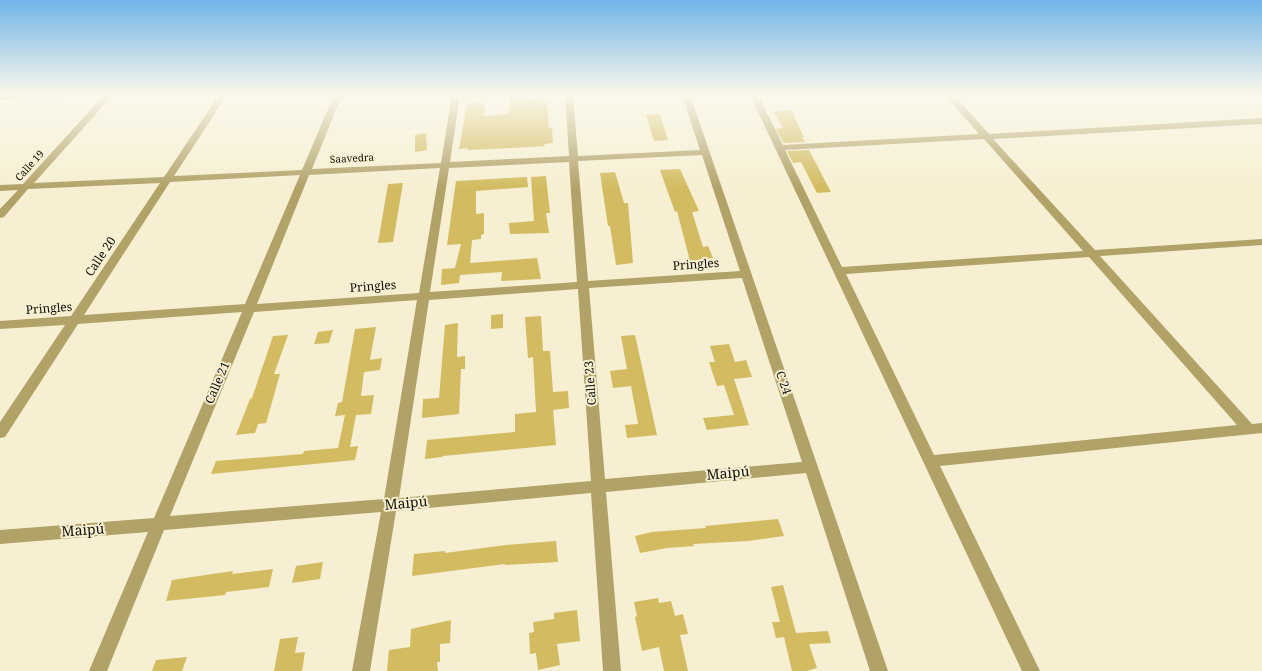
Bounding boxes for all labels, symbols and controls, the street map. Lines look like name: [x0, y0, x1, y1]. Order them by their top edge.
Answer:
street label: Calle 19: [13, 148, 47, 184]
street label: Saavedra: [330, 152, 374, 166]
street label: Calle 20: [83, 235, 119, 279]
street label: Pringles: [672, 256, 720, 274]
street label: Pringles: [349, 278, 397, 296]
street label: Pringles: [25, 300, 73, 318]
street label: Calle 21: [203, 360, 233, 406]
street label: Calle 23: [582, 360, 600, 406]
street label: C 24: [772, 369, 794, 397]
street label: Maipú: [706, 464, 750, 484]
street label: Maipú: [384, 494, 428, 514]
street label: Maipú: [61, 521, 105, 541]

